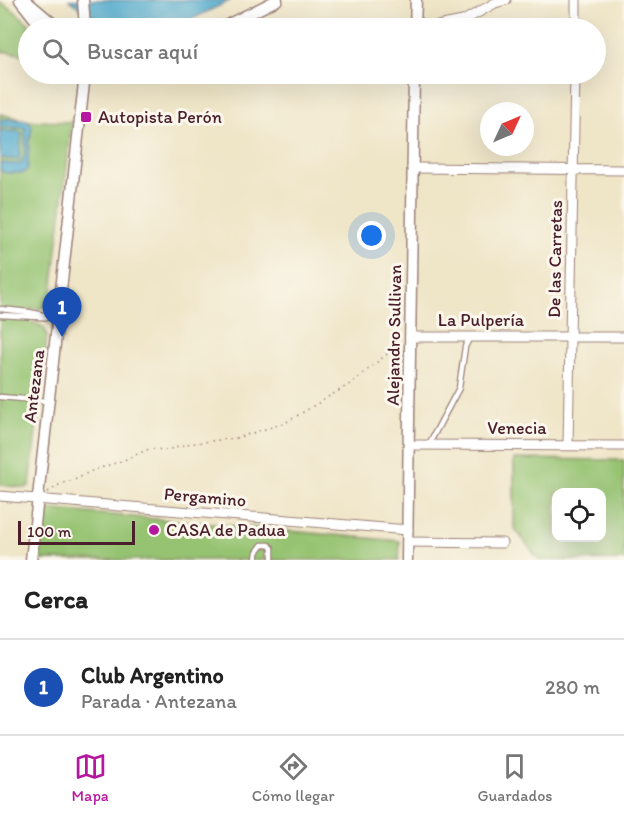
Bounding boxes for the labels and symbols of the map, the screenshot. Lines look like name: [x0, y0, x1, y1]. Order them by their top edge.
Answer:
north arrow: [480, 102, 534, 156]
place label: Autopista Perón: [98, 106, 222, 128]
marker: Autopista Perón: [79, 110, 93, 124]
street label: De las Carretas: [543, 200, 567, 318]
your location: [357, 221, 386, 250]
street label: Alejandro Sullivan: [382, 264, 406, 406]
pin: 1: [42, 288, 82, 337]
street label: La Pulpería: [438, 309, 525, 331]
street label: Antezana: [19, 347, 49, 424]
street label: Venecia: [487, 417, 547, 439]
street label: Pergamino: [163, 482, 247, 512]
scale bar: [18, 518, 135, 546]
place label: CASA de Padua: [166, 519, 286, 541]
marker: CASA de Padua: [147, 523, 161, 537]

